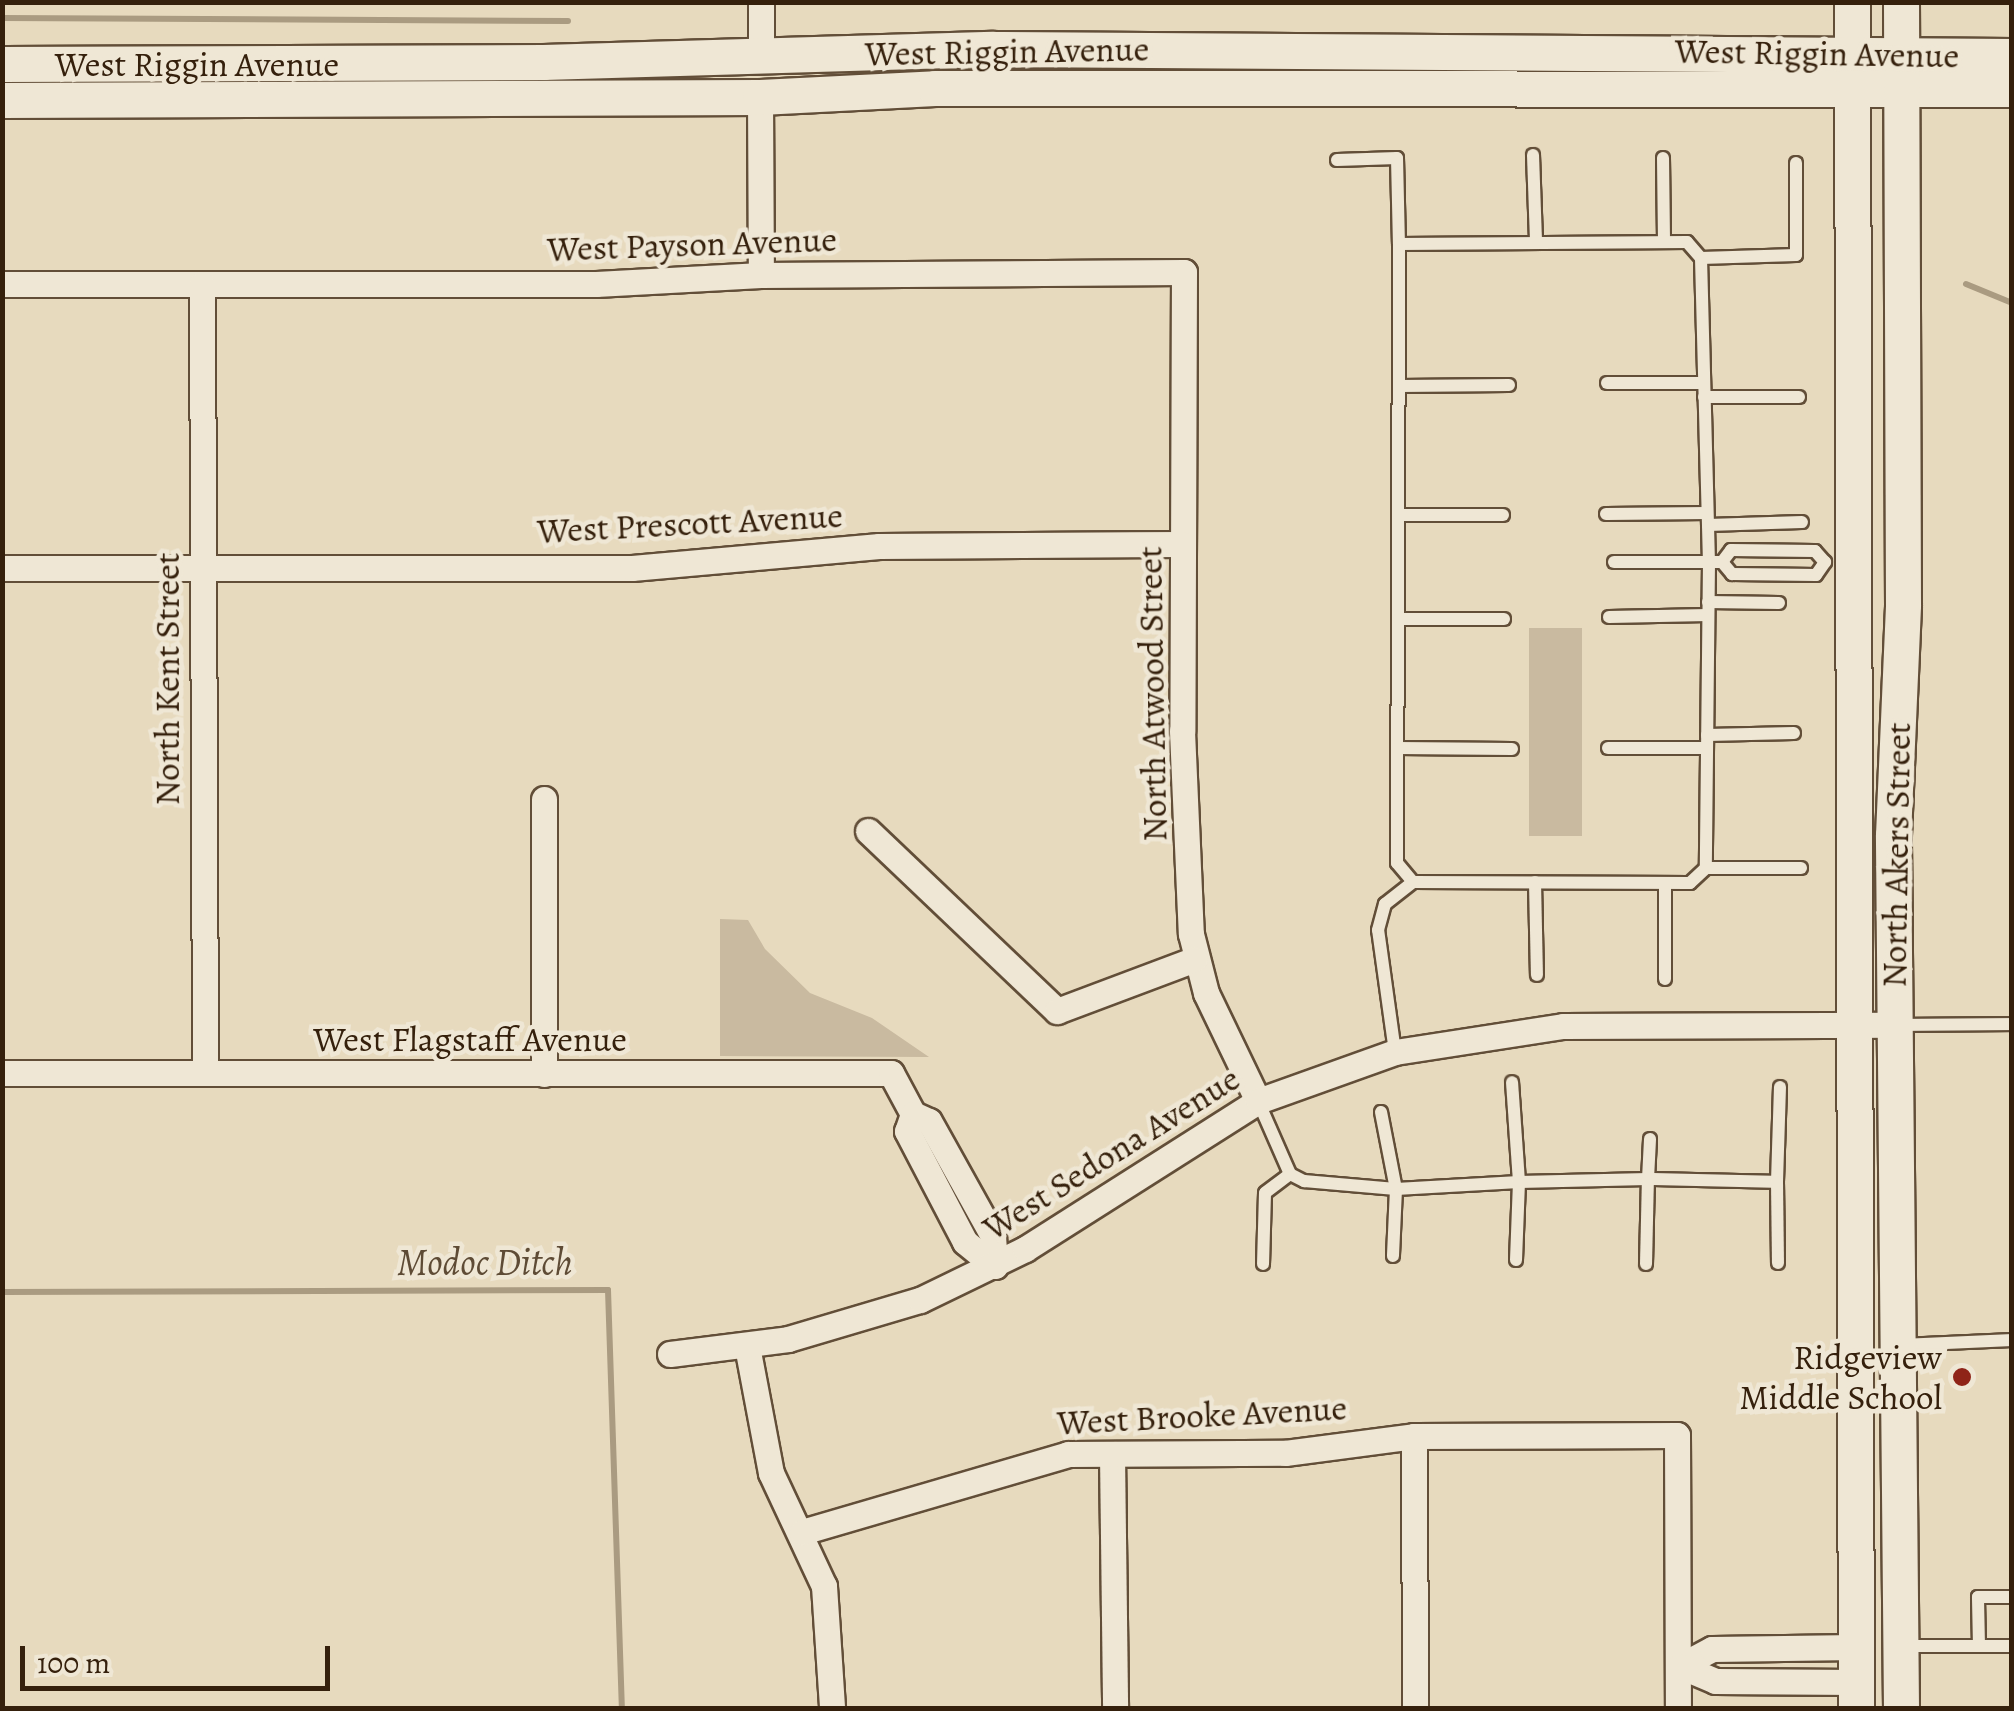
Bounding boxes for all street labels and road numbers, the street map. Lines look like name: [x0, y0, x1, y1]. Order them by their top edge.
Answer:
street label: West Riggin Avenue: [864, 28, 1150, 74]
street label: West Riggin Avenue: [1674, 30, 1960, 76]
street label: West Riggin Avenue: [55, 43, 339, 85]
street label: West Payson Avenue: [546, 218, 838, 270]
street label: West Prescott Avenue: [536, 494, 844, 552]
street label: North Atwood Street: [1128, 546, 1176, 842]
street label: North Kent Street: [146, 553, 188, 805]
street label: North Akers Street: [1873, 722, 1919, 988]
street label: West Flagstaff Avenue: [313, 1018, 627, 1060]
street label: West Sedona Avenue: [975, 1057, 1247, 1249]
street label: West Brooke Avenue: [1056, 1386, 1348, 1444]

